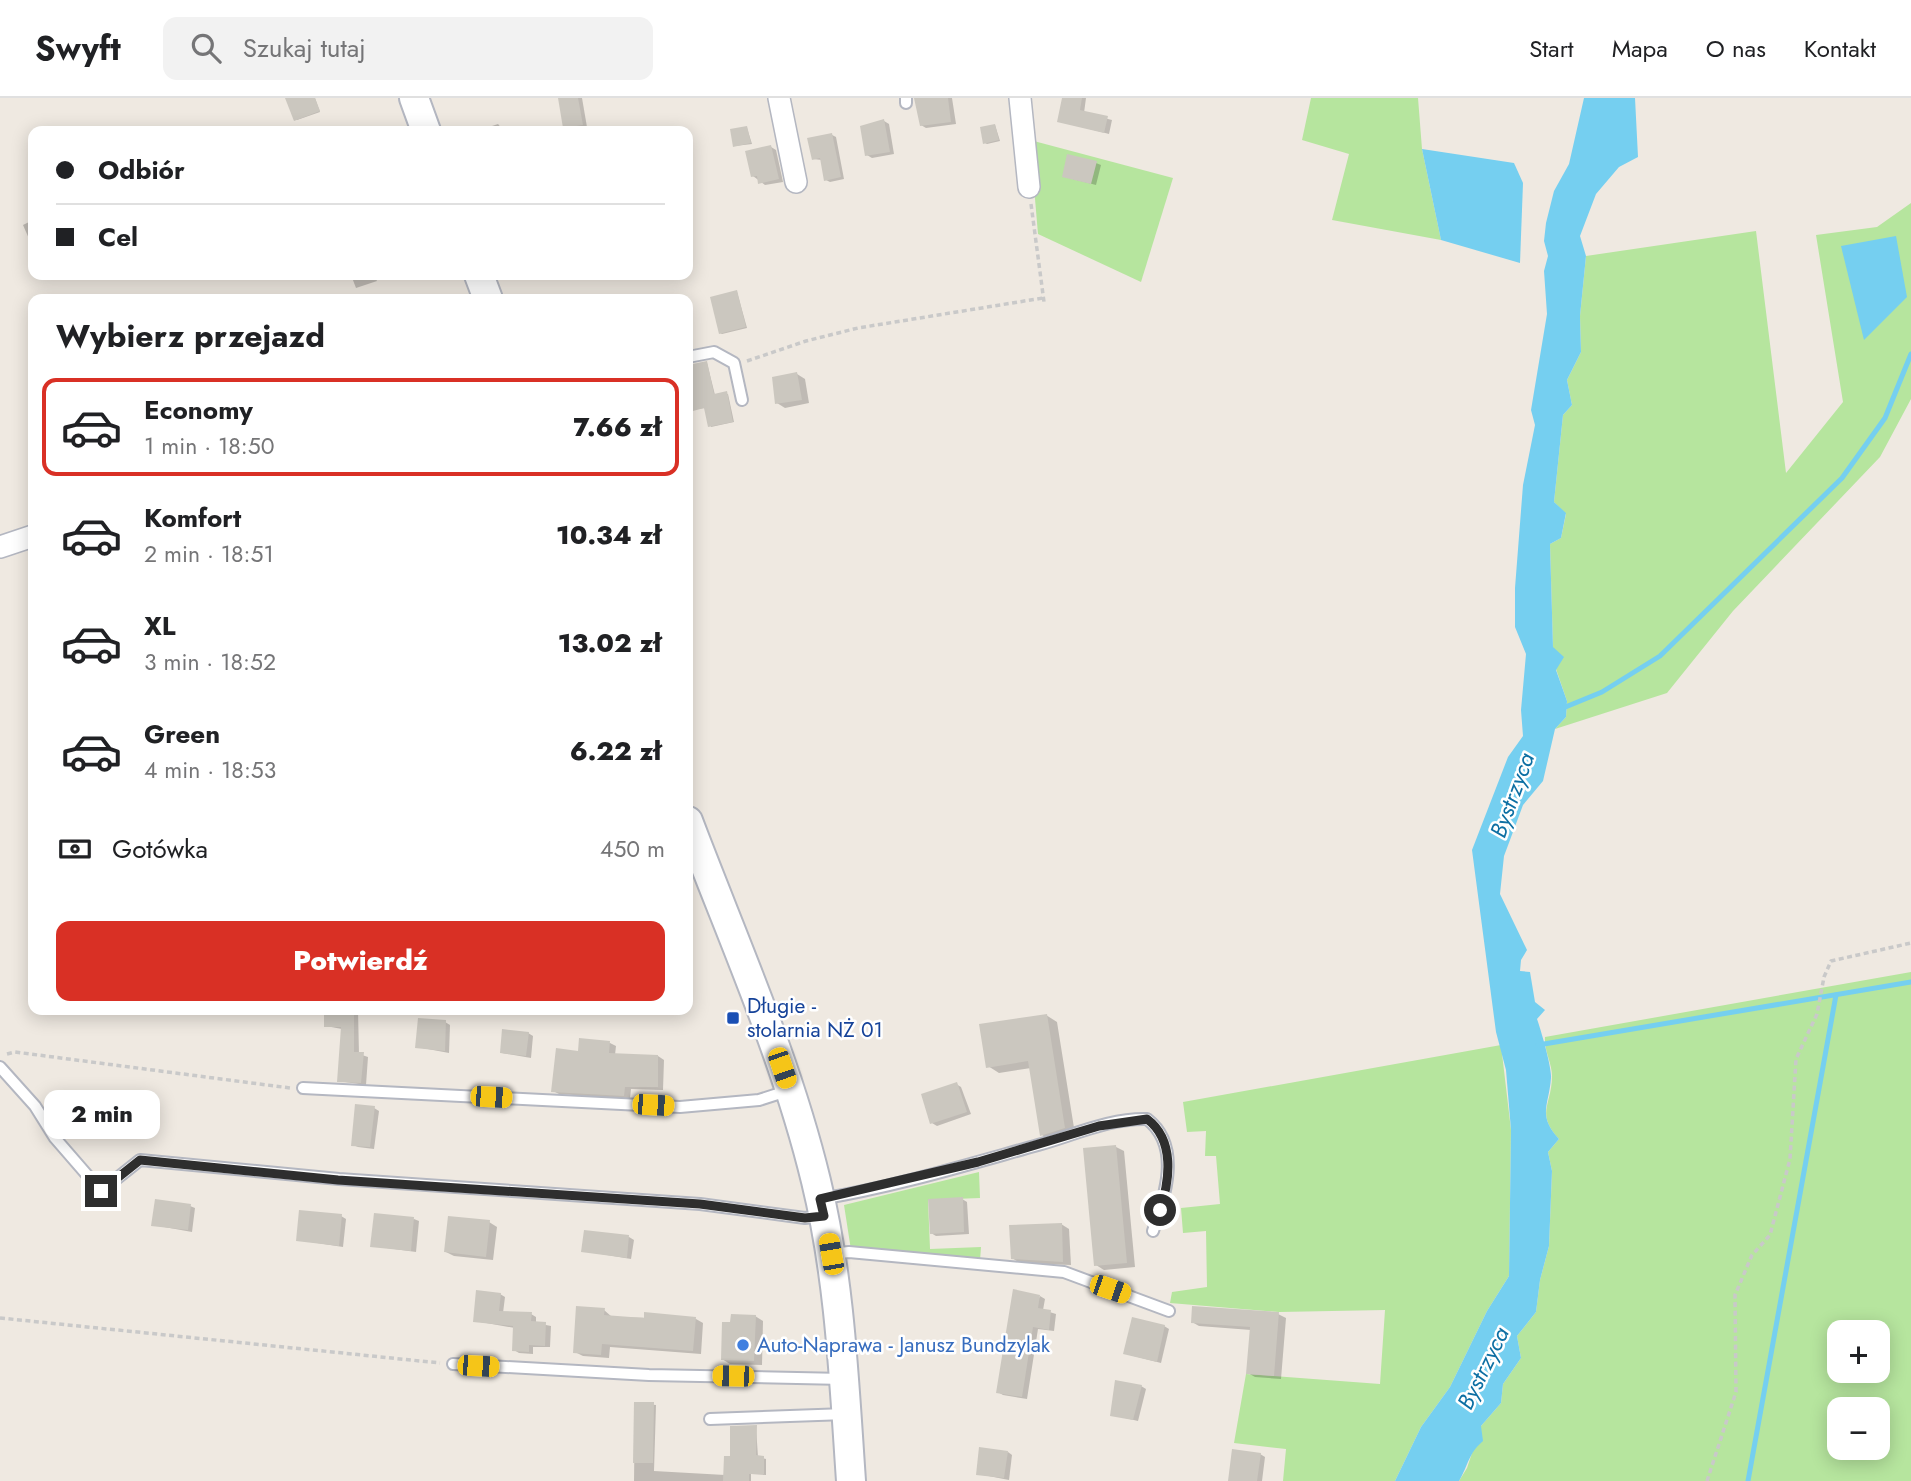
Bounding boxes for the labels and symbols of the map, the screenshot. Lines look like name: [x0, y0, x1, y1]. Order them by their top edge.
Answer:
water label: Bystrzyca: [1481, 747, 1543, 842]
place label: Długie - stolarnia NŻ 01: [747, 991, 883, 1045]
marker: Długie - stolarnia NŻ 01: [725, 1010, 741, 1026]
car: [766, 1045, 799, 1091]
car: [470, 1085, 513, 1109]
callout: 2 min: [43, 1090, 159, 1138]
car: [632, 1093, 675, 1117]
route end: [85, 1175, 117, 1207]
route start: [1144, 1194, 1176, 1226]
car: [818, 1231, 845, 1277]
car: [1087, 1272, 1134, 1306]
water label: Bystrzyca: [1448, 1321, 1518, 1415]
place label: Auto-Naprawa - Janusz Bundzylak: [757, 1330, 1051, 1360]
marker: Auto-Naprawa - Janusz Bundzylak: [735, 1337, 751, 1353]
car: [457, 1354, 500, 1378]
car: [712, 1365, 755, 1387]

